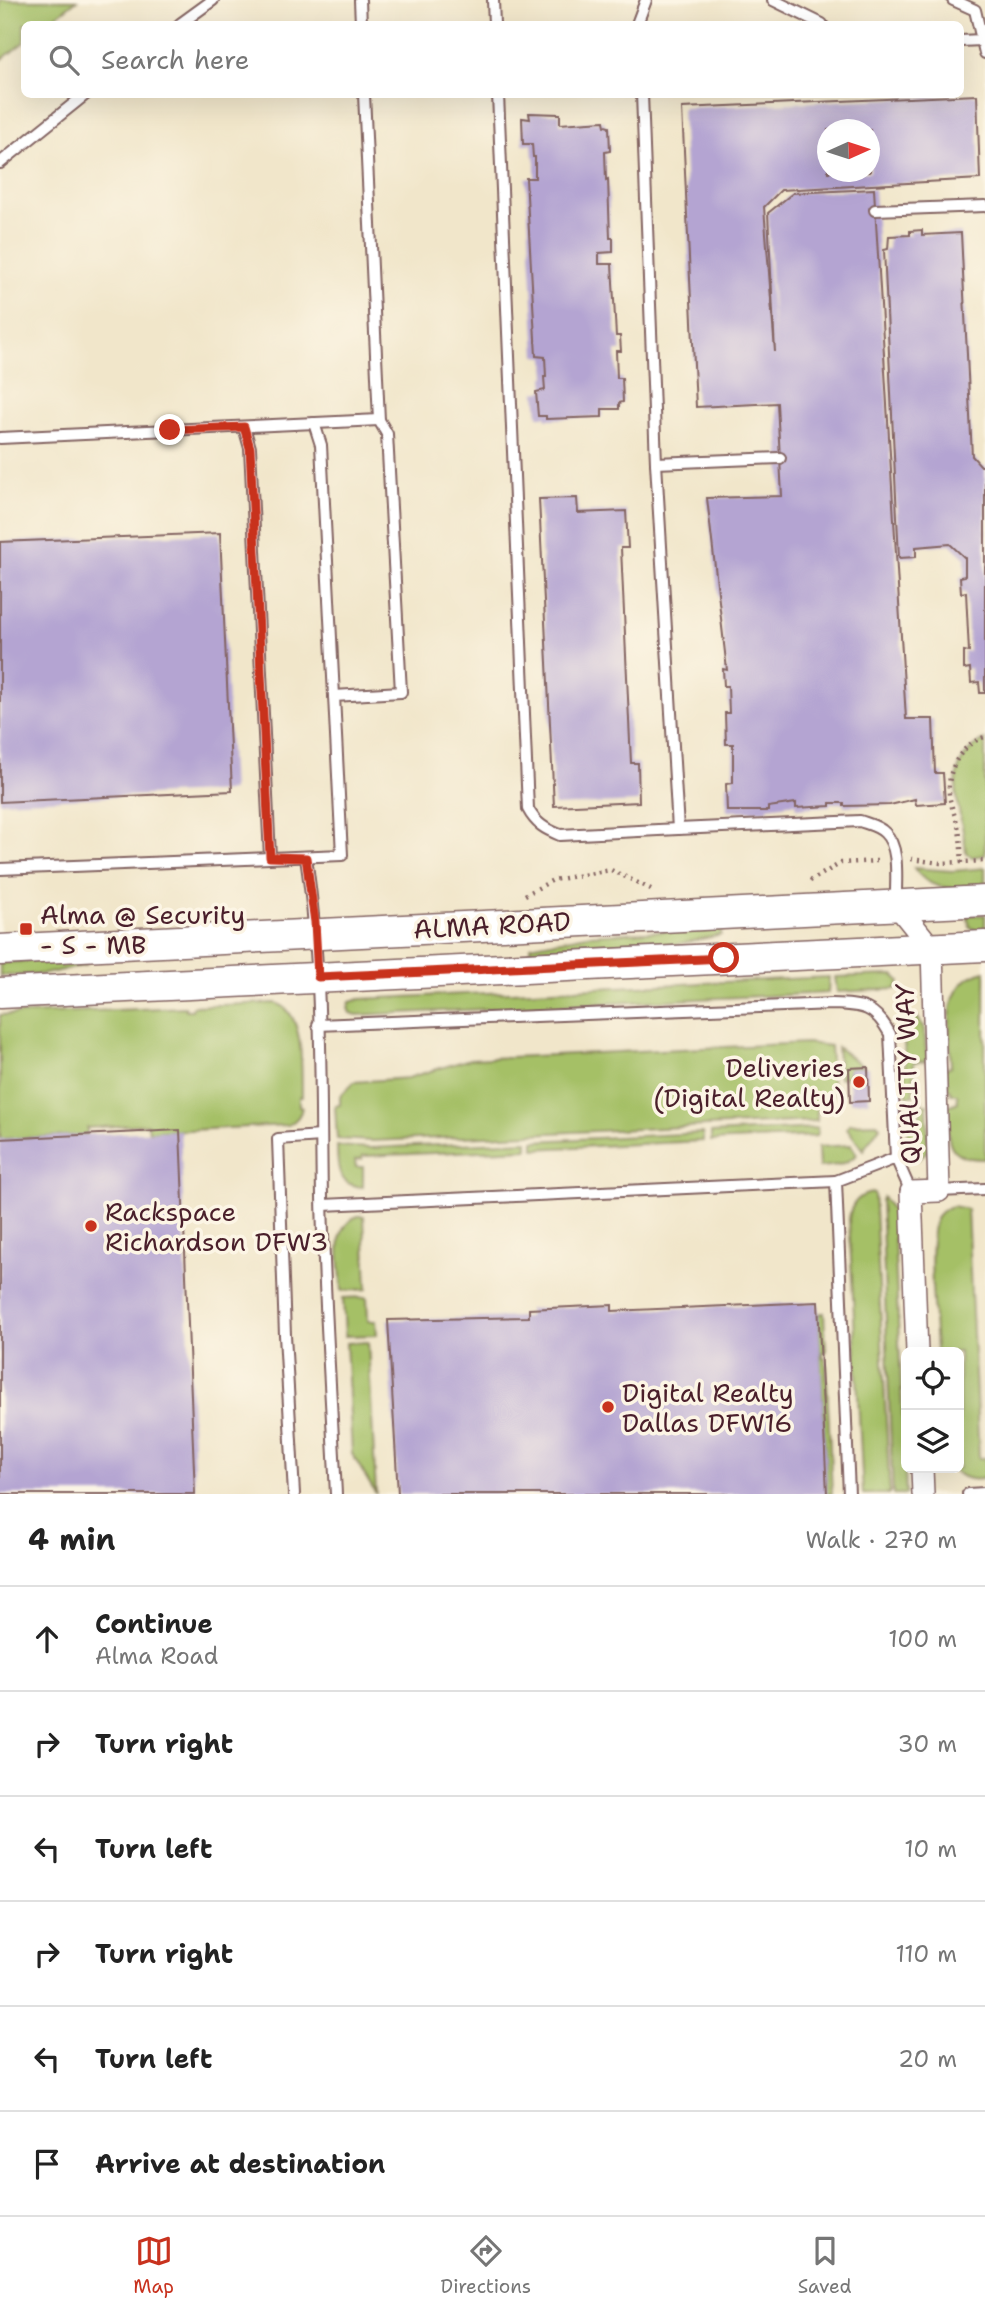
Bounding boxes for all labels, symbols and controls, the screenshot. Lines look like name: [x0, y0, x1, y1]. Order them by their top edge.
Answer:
search box: [21, 21, 964, 98]
icon: search: [45, 41, 83, 79]
text: Search here: [101, 42, 250, 77]
north arrow: [817, 119, 880, 182]
route end: [154, 414, 185, 445]
place label: Alma @ Security - S - MB: [40, 897, 245, 962]
street label: ALMA ROAD: [412, 903, 572, 947]
marker: Alma @ Security - S - MB: [18, 921, 34, 937]
route start: [708, 942, 739, 973]
street label: QUALITY WAY: [886, 982, 928, 1165]
place label: Deliveries (Digital Realty): [653, 1050, 845, 1115]
marker: Deliveries (Digital Realty): [851, 1074, 867, 1090]
place label: Rackspace Richardson DFW3: [105, 1194, 329, 1259]
marker: Rackspace Richardson DFW3: [83, 1218, 99, 1234]
map controls: [901, 1347, 964, 1473]
button: locate: [901, 1347, 964, 1410]
place label: Digital Realty Dallas DFW16: [622, 1375, 794, 1440]
marker: Digital Realty Dallas DFW16: [600, 1399, 616, 1415]
button: layers: [901, 1410, 964, 1473]
text: 4 min: [28, 1519, 115, 1560]
text: Walk · 270 m: [805, 1525, 957, 1555]
text: Continue: [95, 1606, 213, 1641]
icon: ahead: [28, 1620, 66, 1658]
text: 100 m: [888, 1624, 957, 1654]
text: Alma Road: [95, 1641, 218, 1671]
icon: right: [28, 1725, 66, 1763]
text: Turn right: [95, 1726, 233, 1761]
text: 30 m: [898, 1729, 957, 1759]
icon: left: [28, 1830, 66, 1868]
text: Turn left: [95, 1831, 212, 1866]
text: 10 m: [904, 1834, 957, 1864]
icon: right: [28, 1935, 66, 1973]
text: Turn right: [95, 1936, 233, 1971]
text: 110 m: [895, 1939, 957, 1969]
icon: left: [28, 2040, 66, 2078]
text: Turn left: [95, 2041, 212, 2076]
text: 20 m: [898, 2044, 957, 2074]
icon: arrive: [28, 2145, 66, 2183]
text: Arrive at destination: [95, 2146, 385, 2181]
tab: Map: [133, 2232, 174, 2299]
tab: Directions: [441, 2232, 531, 2299]
tab: Saved: [798, 2232, 852, 2299]

